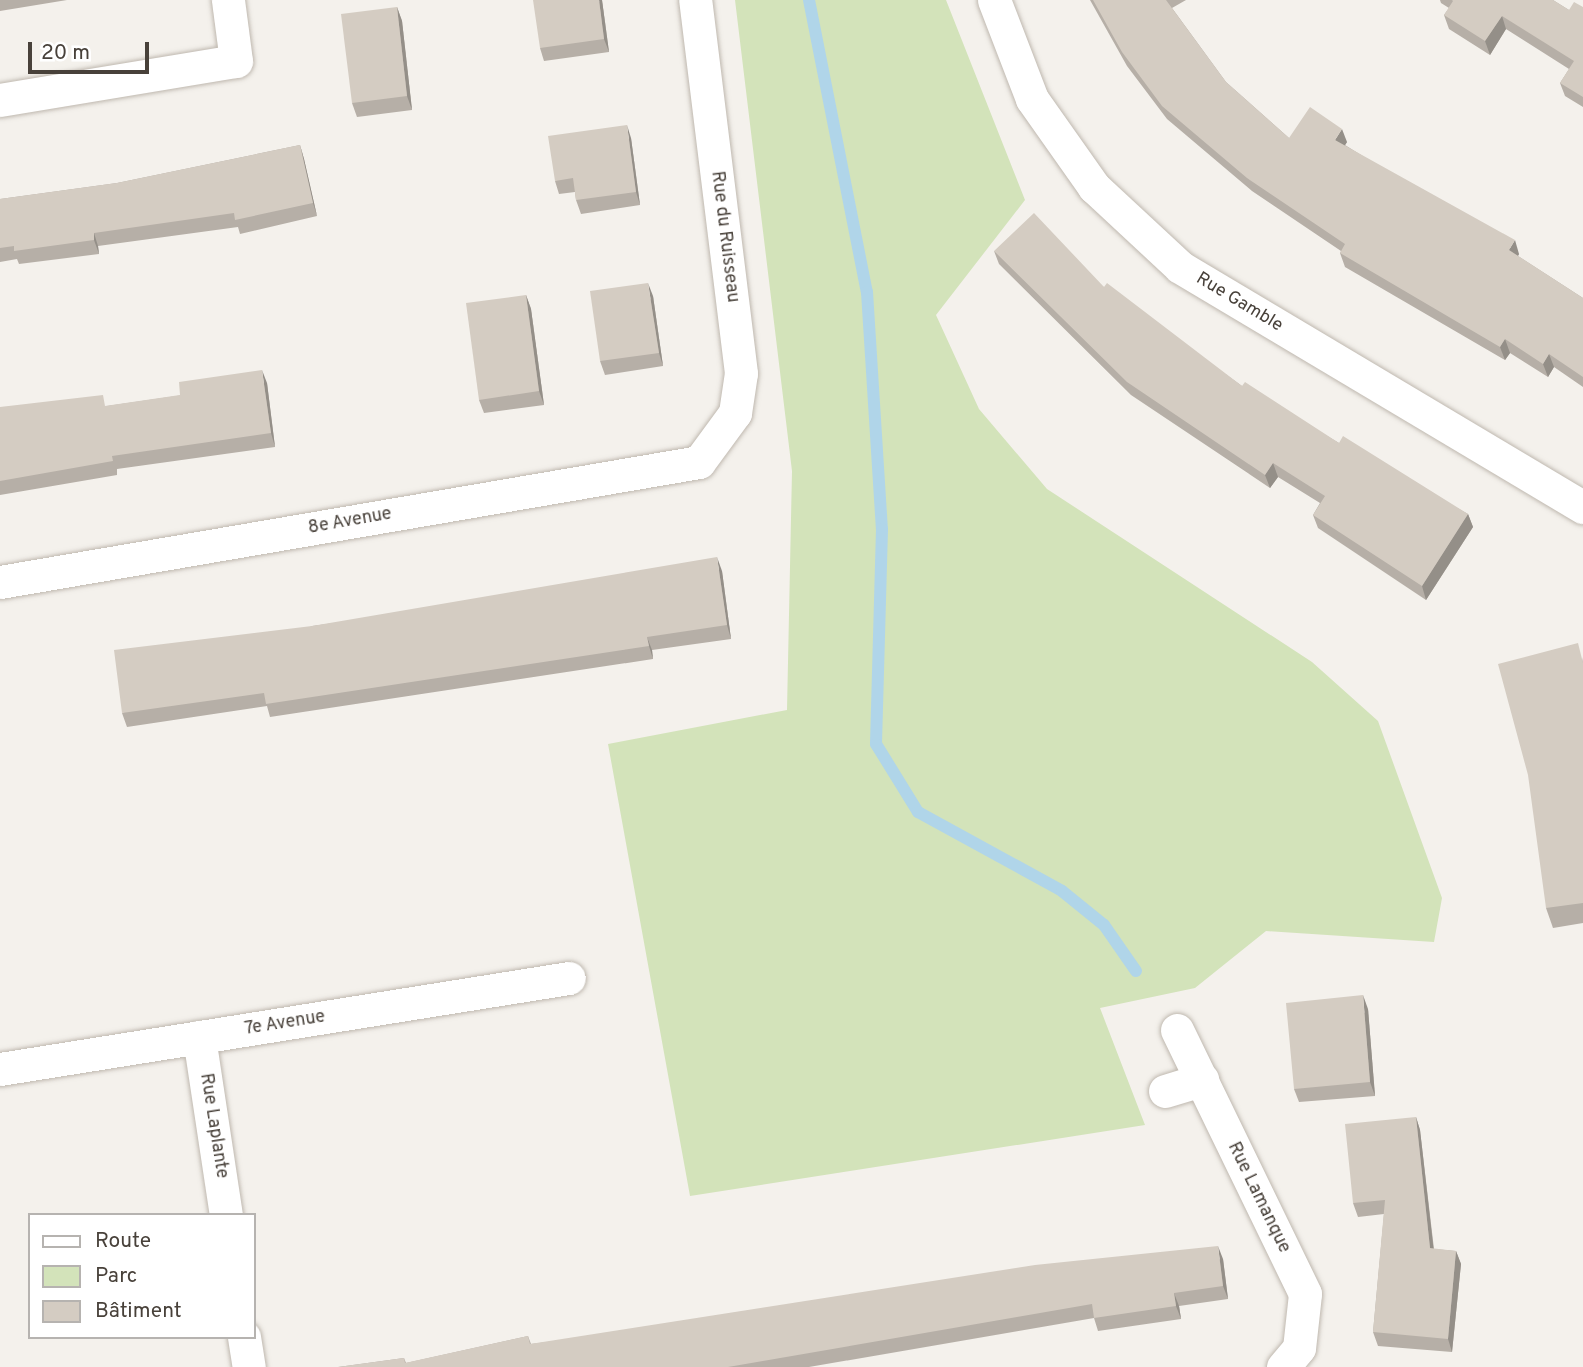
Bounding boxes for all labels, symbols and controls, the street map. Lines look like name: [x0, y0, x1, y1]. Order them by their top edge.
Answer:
scale bar: [32, 28, 152, 72]
text: 20 m: [41, 40, 90, 67]
street label: Rue du Ruisseau: [705, 170, 743, 304]
street label: Rue Gamble: [1192, 269, 1286, 337]
street label: 8e Avenue: [306, 504, 394, 540]
street label: 7e Avenue: [243, 1007, 327, 1041]
street label: Rue Laplante: [194, 1072, 232, 1180]
street label: Rue Lamanque: [1222, 1139, 1294, 1257]
legend: [28, 1213, 256, 1339]
text: Route: [95, 1228, 151, 1255]
text: Parc: [95, 1263, 137, 1290]
text: Bâtiment: [95, 1298, 182, 1325]

